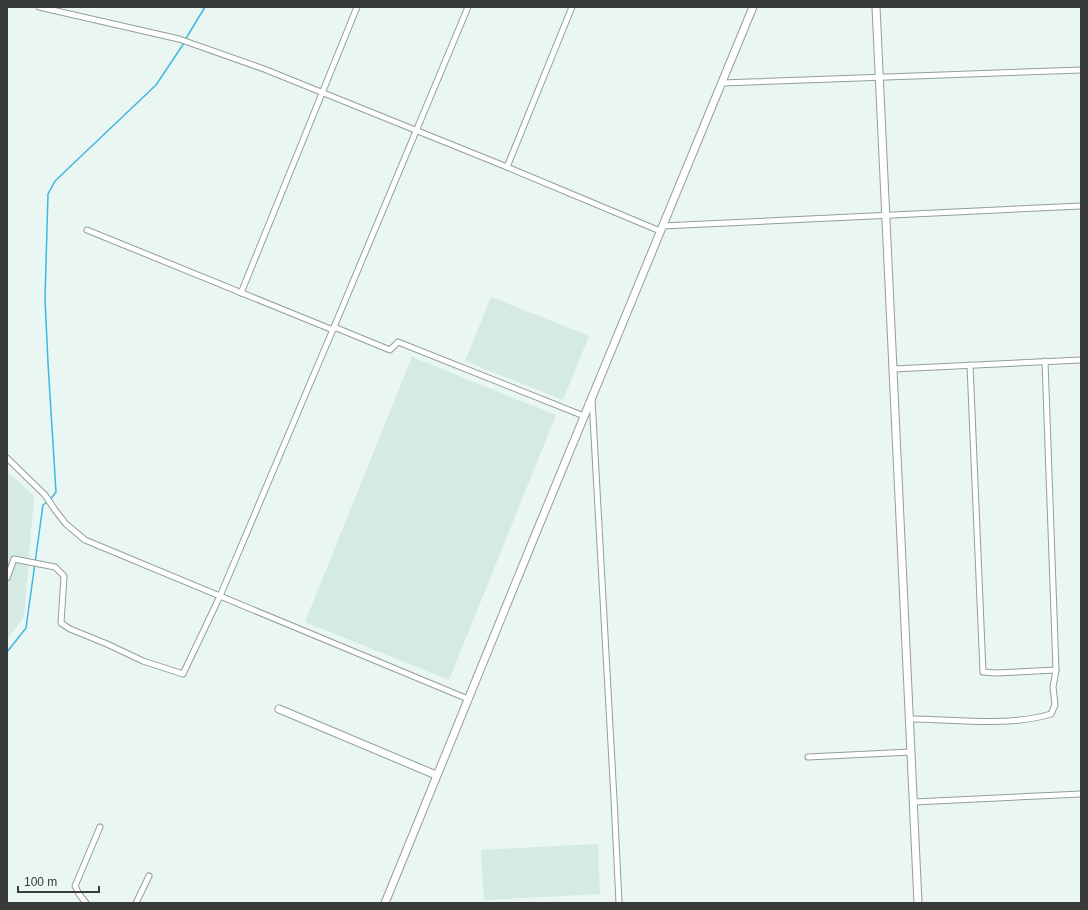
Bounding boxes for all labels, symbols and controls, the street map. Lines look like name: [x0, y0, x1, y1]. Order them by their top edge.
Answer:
scale bar: [18, 868, 99, 894]
text: 100 m: [24, 875, 57, 889]

